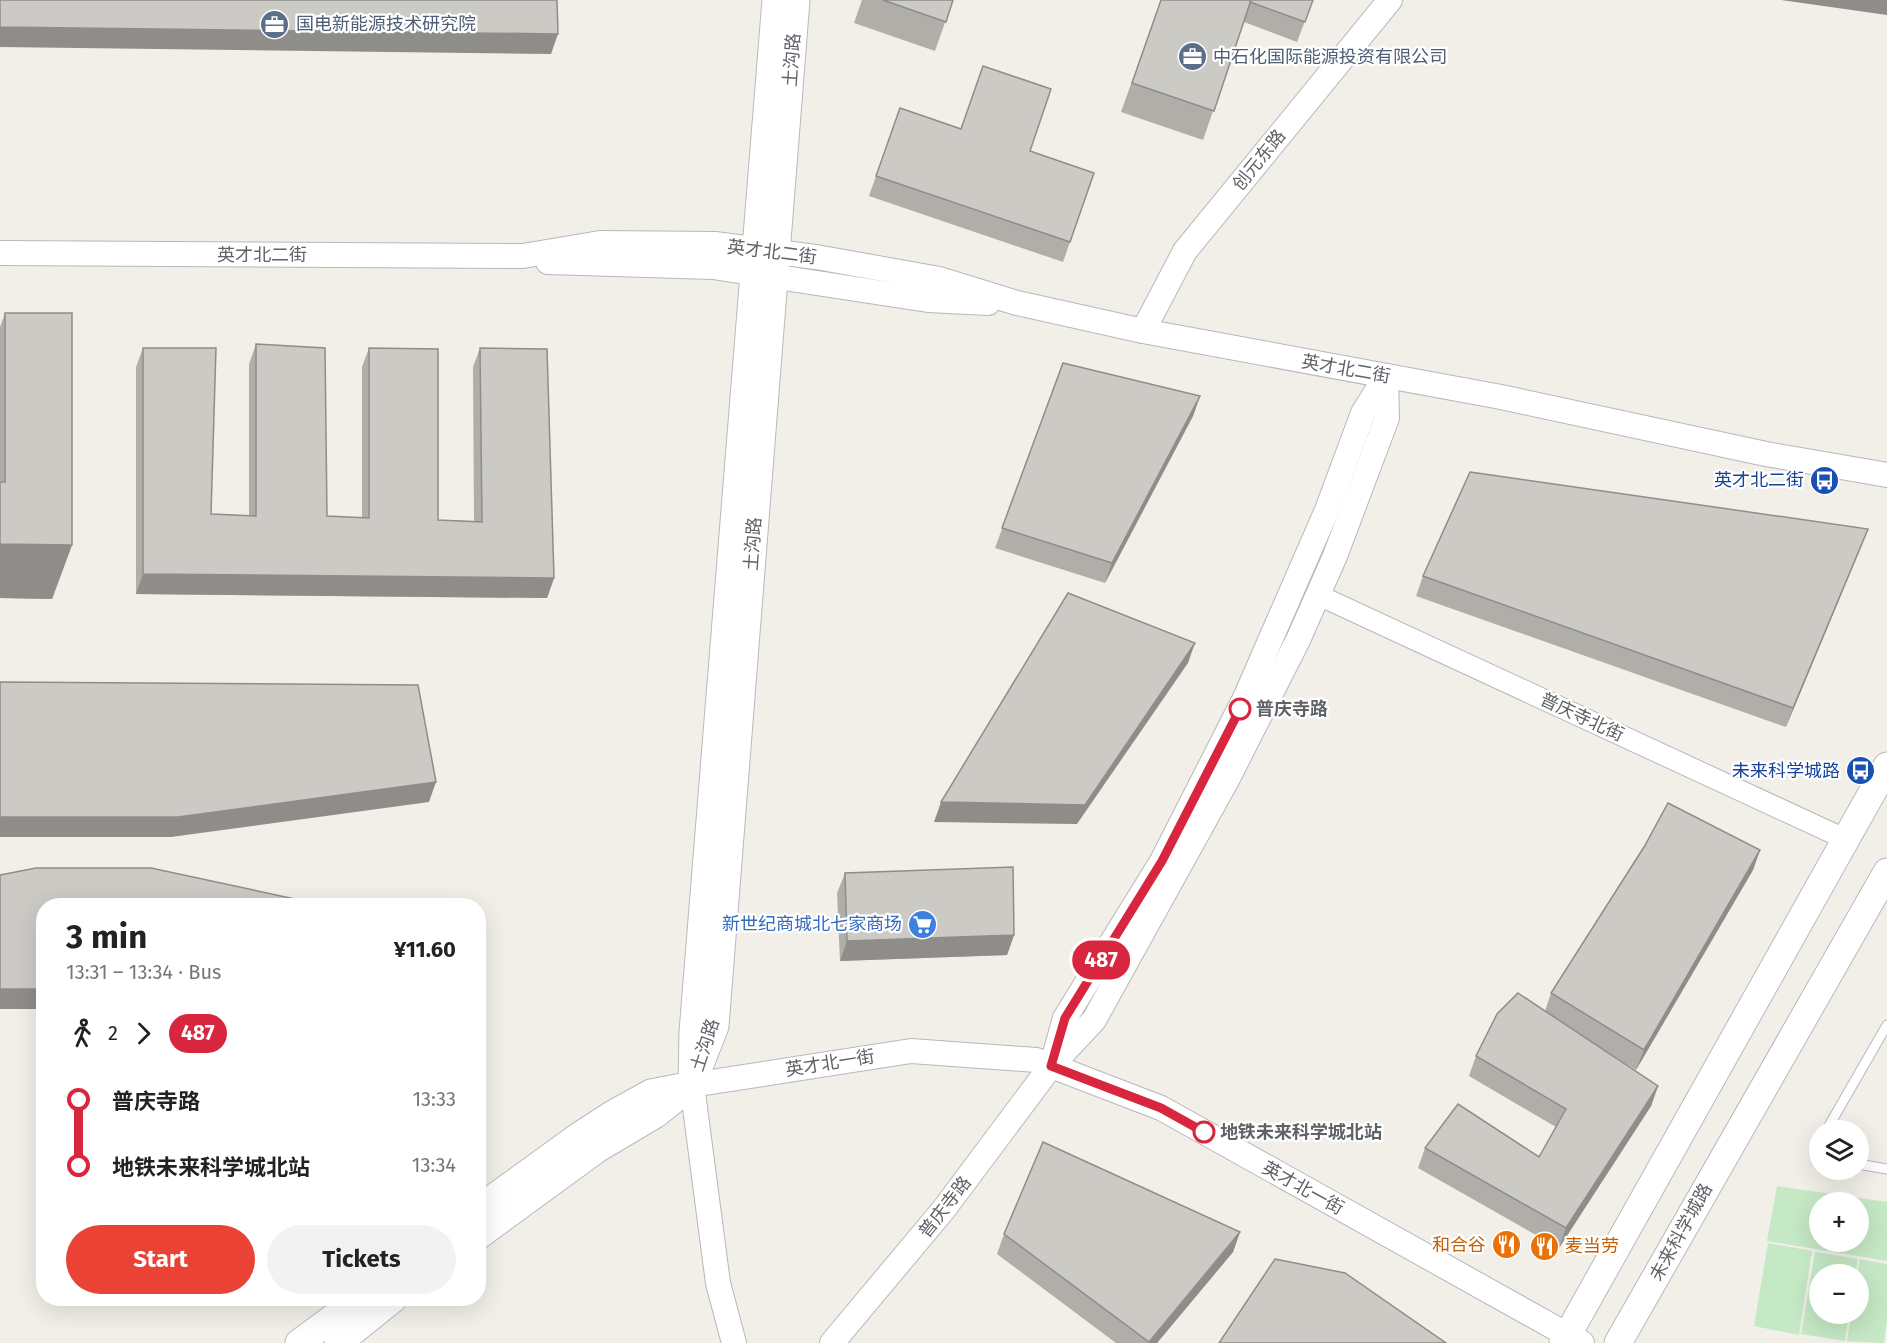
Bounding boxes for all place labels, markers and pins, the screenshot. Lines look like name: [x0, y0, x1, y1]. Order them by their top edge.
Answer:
office icon: 国电新能源技术研究院: [259, 8, 291, 40]
place label: 国电新能源技术研究院: [296, 13, 476, 35]
office icon: 中石化国际能源投资有限公司: [1176, 41, 1208, 73]
place label: 中石化国际能源投资有限公司: [1213, 46, 1447, 68]
bus stop icon: 英才北二街: [1809, 464, 1841, 496]
place label: 英才北二街: [1714, 469, 1804, 491]
marker: 普庆寺路: [1229, 698, 1251, 720]
place label: 普庆寺路: [1256, 698, 1328, 720]
bus stop icon: 未来科学城路: [1845, 755, 1877, 787]
place label: 未来科学城路: [1732, 760, 1840, 782]
supermarket icon: 新世纪商城北七家商场: [907, 908, 939, 940]
place label: 新世纪商城北七家商场: [722, 913, 902, 935]
marker: 地铁未来科学城北站: [1193, 1121, 1215, 1143]
place label: 地铁未来科学城北站: [1220, 1121, 1382, 1143]
restaurant icon: 和合谷: [1491, 1229, 1523, 1261]
restaurant icon: 麦当劳: [1528, 1230, 1560, 1262]
place label: 和合谷: [1432, 1234, 1486, 1256]
place label: 麦当劳: [1565, 1235, 1619, 1257]

